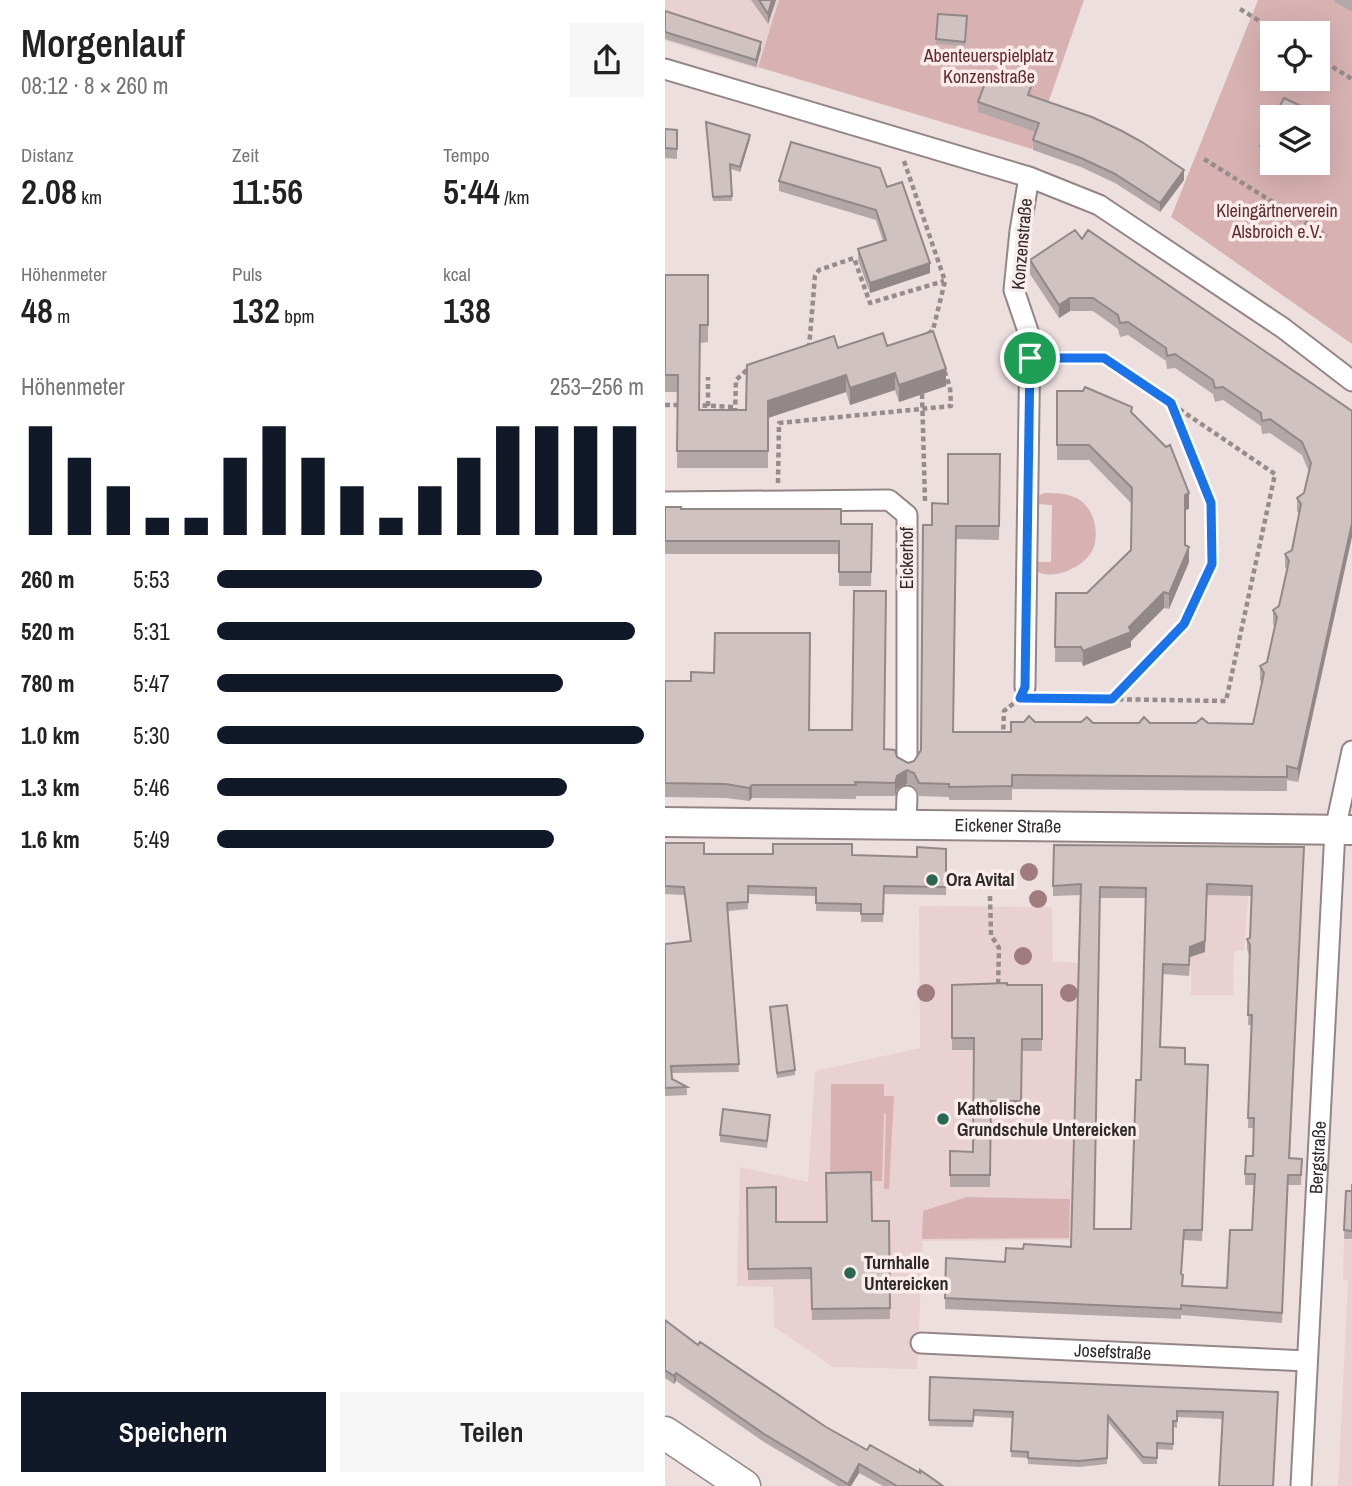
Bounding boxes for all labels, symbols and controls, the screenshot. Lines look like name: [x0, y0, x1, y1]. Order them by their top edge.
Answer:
text: Morgenlauf: [21, 18, 185, 69]
map controls: [1260, 21, 1330, 175]
button: locate: [1260, 21, 1330, 91]
button: share: [570, 23, 644, 97]
park label: Abenteuerspielplatz Konzenstraße: [923, 43, 1054, 89]
text: 08:12 · 8 × 260 m: [21, 70, 168, 101]
button: layers: [1260, 105, 1330, 175]
text: Distanz: [21, 142, 74, 168]
text: Zeit: [232, 142, 259, 168]
text: Tempo: [443, 142, 490, 168]
text: 2.08: [21, 168, 77, 215]
text: 11:56: [232, 168, 303, 215]
text: 5:44: [443, 168, 500, 215]
text: km: [77, 184, 102, 210]
text: /km: [500, 184, 529, 210]
street label: Konzenstraße: [1005, 197, 1038, 291]
park label: Kleingärtnerverein Alsbroich e.V.: [1216, 198, 1338, 244]
text: Höhenmeter: [21, 261, 107, 287]
text: Puls: [232, 261, 262, 287]
text: kcal: [443, 261, 471, 287]
text: 48: [21, 287, 53, 334]
text: 132: [232, 287, 280, 334]
text: 138: [443, 287, 491, 334]
text: m: [53, 303, 70, 329]
text: bpm: [280, 303, 315, 329]
pin: [1000, 328, 1060, 388]
icon: arrive: [1011, 339, 1049, 377]
text: Höhenmeter: [21, 371, 125, 402]
text: 253–256 m: [550, 371, 644, 402]
street label: Eickerhof: [894, 526, 919, 589]
text: 260 m: [21, 564, 74, 595]
text: 5:53: [133, 564, 170, 595]
text: 520 m: [21, 616, 74, 647]
text: 5:31: [133, 616, 170, 647]
text: 780 m: [21, 668, 74, 699]
text: 5:47: [133, 668, 170, 699]
text: 1.0 km: [21, 720, 80, 751]
text: 5:30: [133, 720, 170, 751]
text: 1.3 km: [21, 772, 80, 803]
text: 5:46: [133, 772, 170, 803]
street label: Eickener Straße: [954, 812, 1062, 839]
text: 1.6 km: [21, 824, 80, 855]
text: 5:49: [133, 824, 170, 855]
place label: Ora Avital: [946, 867, 1015, 892]
marker: Ora Avital: [924, 872, 940, 888]
place label: Katholische Grundschule Untereicken: [957, 1096, 1137, 1142]
marker: Katholische Grundschule Untereicken: [935, 1111, 951, 1127]
street label: Bergstraße: [1303, 1120, 1332, 1195]
place label: Turnhalle Untereicken: [864, 1250, 949, 1296]
marker: Turnhalle Untereicken: [842, 1265, 858, 1281]
street label: Josefstraße: [1074, 1337, 1152, 1366]
button: Speichern: [21, 1392, 326, 1472]
button: Teilen: [340, 1392, 644, 1472]

